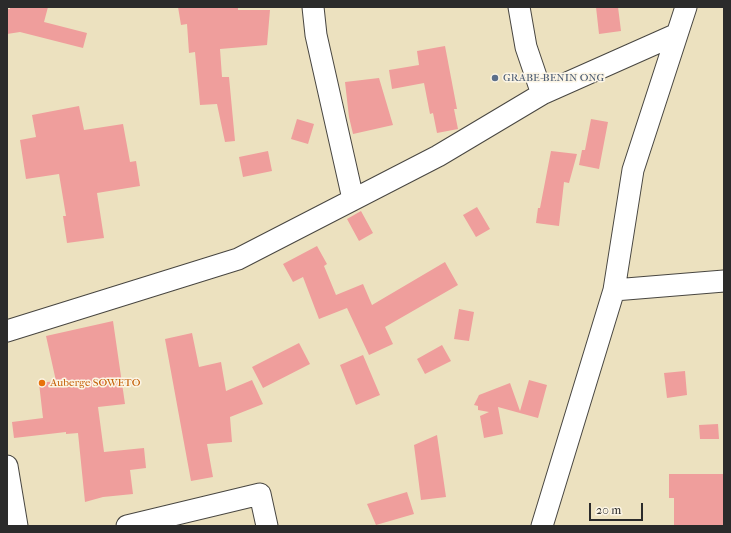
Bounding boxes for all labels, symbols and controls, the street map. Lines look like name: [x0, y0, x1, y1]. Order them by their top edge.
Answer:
place label: GRABE-BENIN ONG: [503, 71, 604, 85]
marker: GRABE-BENIN ONG: [490, 73, 500, 83]
place label: Auberge SOWETO: [50, 376, 140, 390]
marker: Auberge SOWETO: [37, 378, 47, 388]
scale bar: [591, 495, 645, 521]
text: 20 m: [596, 503, 621, 517]

